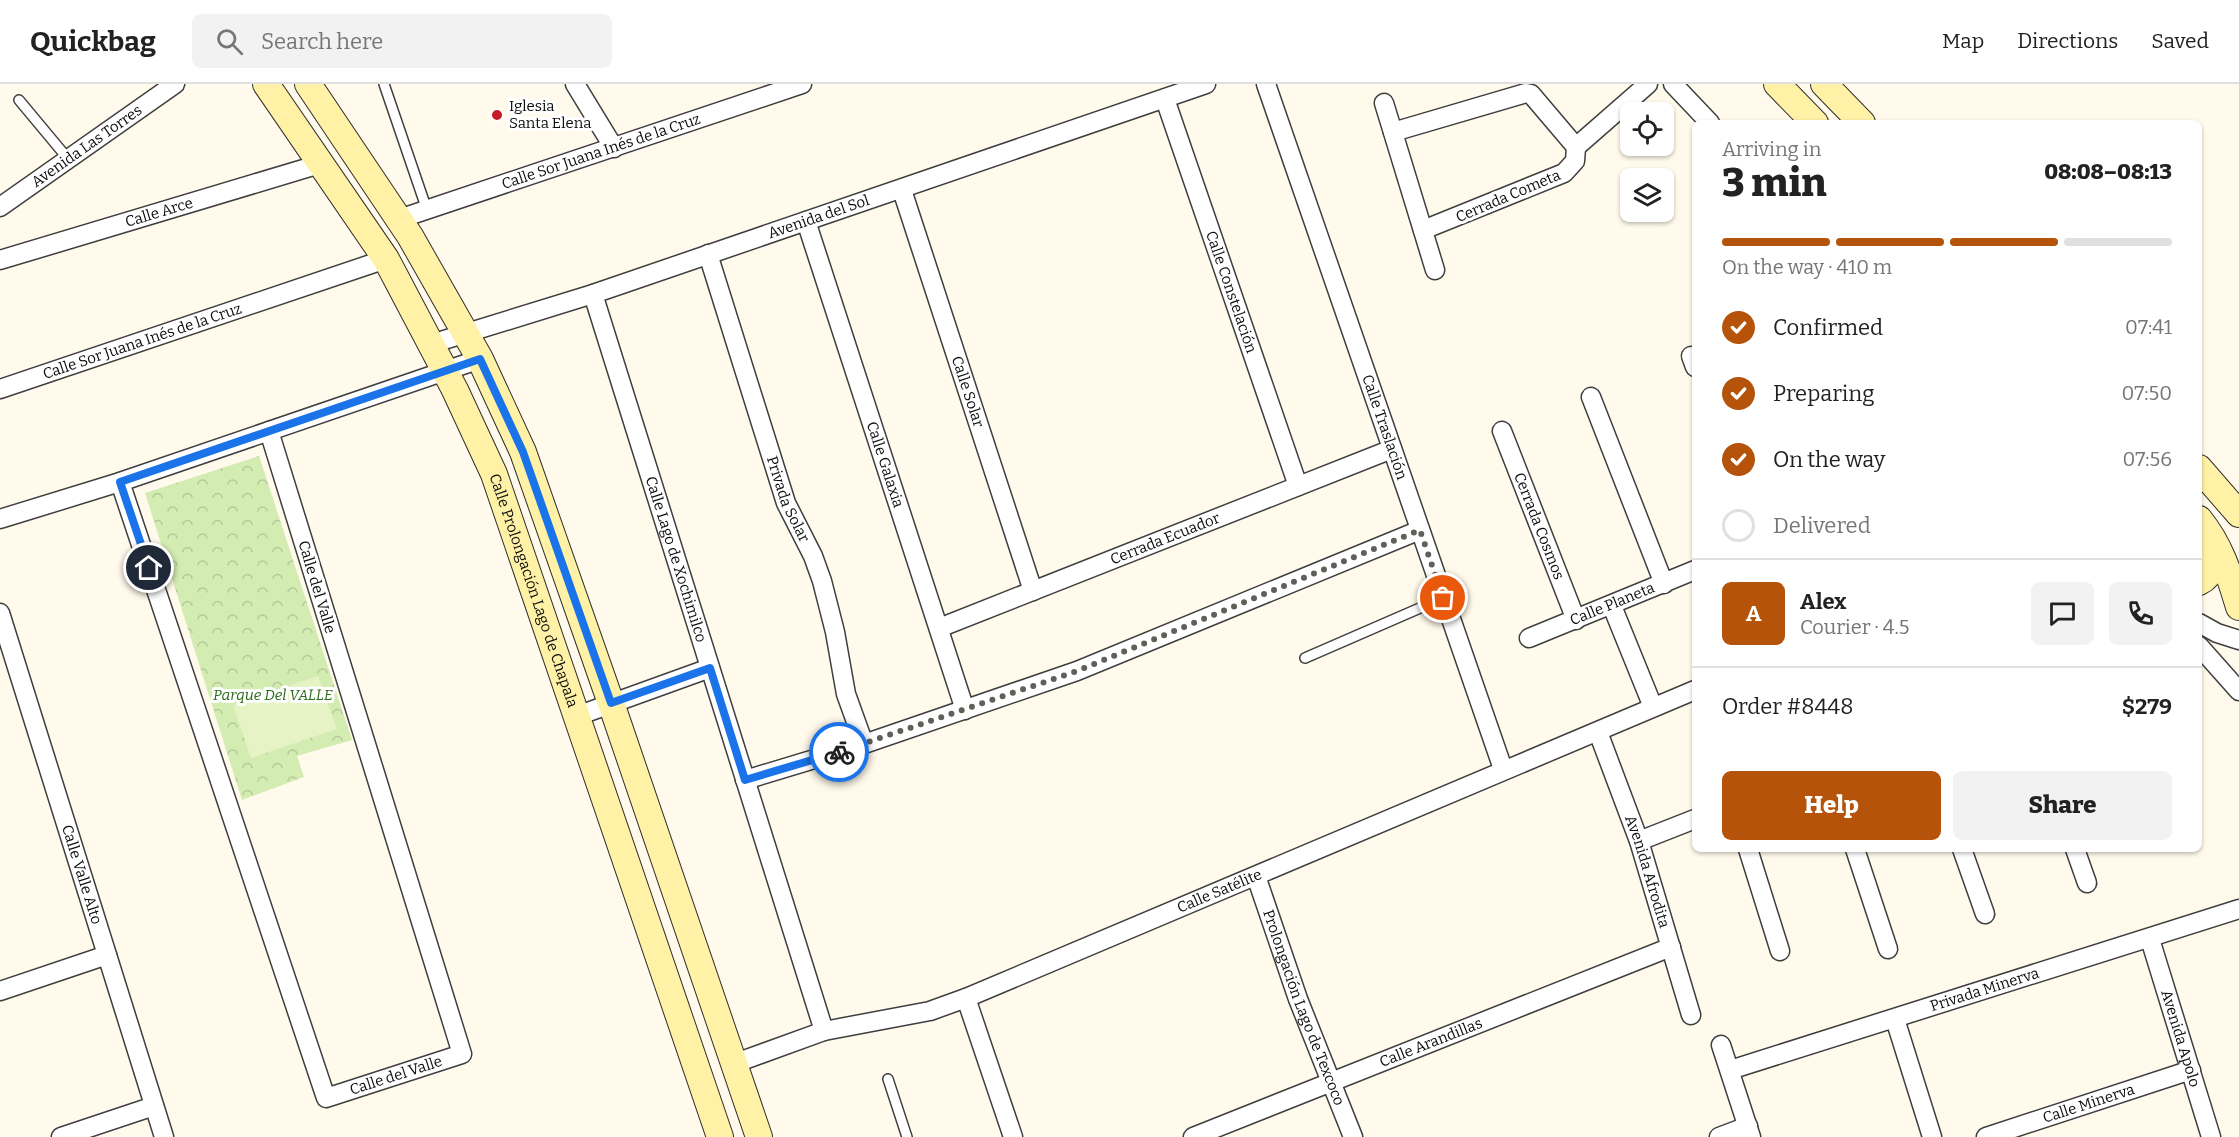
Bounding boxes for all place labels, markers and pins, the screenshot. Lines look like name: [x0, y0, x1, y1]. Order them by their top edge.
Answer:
place label: Iglesia Santa Elena: [509, 97, 591, 132]
marker: Iglesia Santa Elena: [490, 108, 504, 122]
pin: [123, 542, 174, 593]
pin: [1417, 572, 1468, 623]

